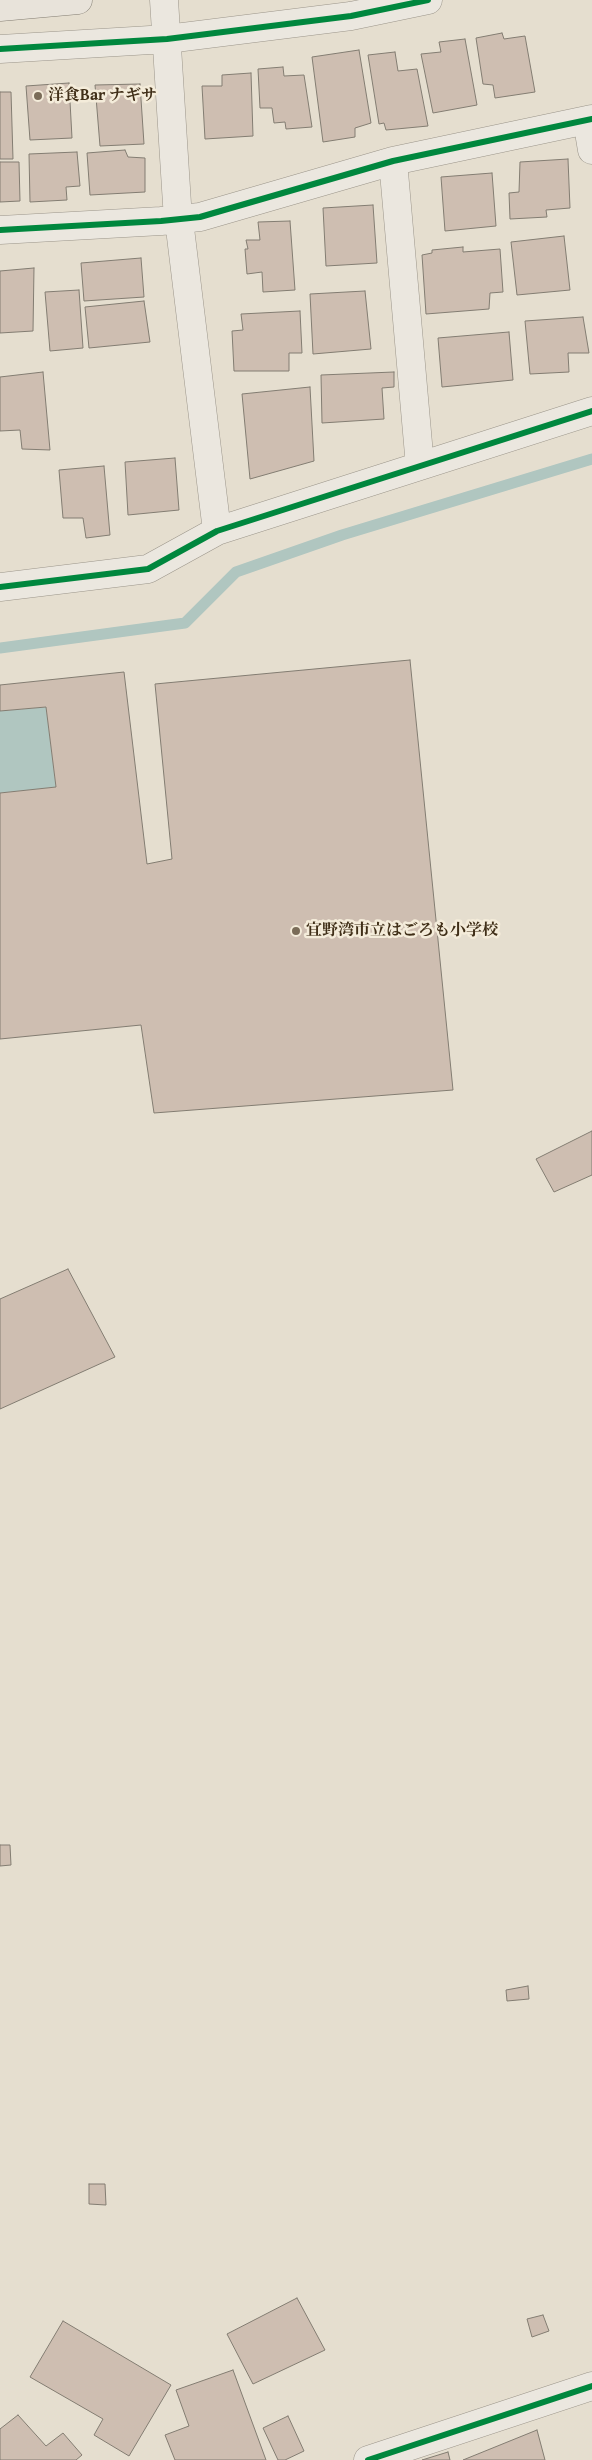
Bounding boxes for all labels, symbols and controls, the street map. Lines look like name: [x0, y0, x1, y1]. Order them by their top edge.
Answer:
place label: 洋食Bar ナギサ: [48, 86, 157, 106]
marker: 洋食Bar ナギサ: [32, 90, 44, 102]
place label: 宜野湾市立はごろも小学校: [306, 921, 498, 941]
marker: 宜野湾市立はごろも小学校: [290, 925, 302, 937]

